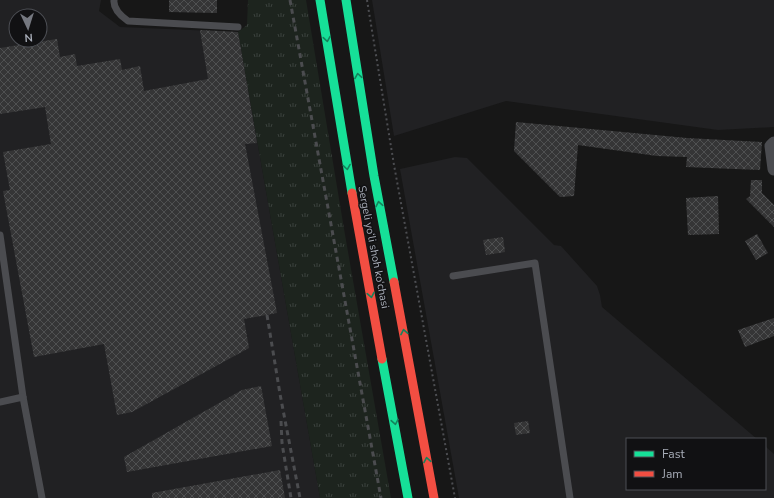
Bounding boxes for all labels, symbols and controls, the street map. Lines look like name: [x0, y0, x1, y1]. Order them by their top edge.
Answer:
north arrow: [8, 8, 48, 48]
text: N: [24, 30, 33, 45]
one-way arrow: [322, 35, 330, 42]
one-way arrow: [354, 73, 363, 79]
one-way arrow: [342, 164, 351, 170]
street label: Sergeli yo‘li shoh ko‘chasi: [354, 184, 393, 310]
one-way arrow: [375, 201, 384, 207]
one-way arrow: [366, 292, 375, 298]
one-way arrow: [400, 329, 408, 335]
one-way arrow: [390, 419, 399, 426]
legend: [626, 438, 766, 490]
text: Fast: [662, 446, 685, 462]
one-way arrow: [423, 457, 432, 463]
text: Jam: [661, 466, 683, 482]

